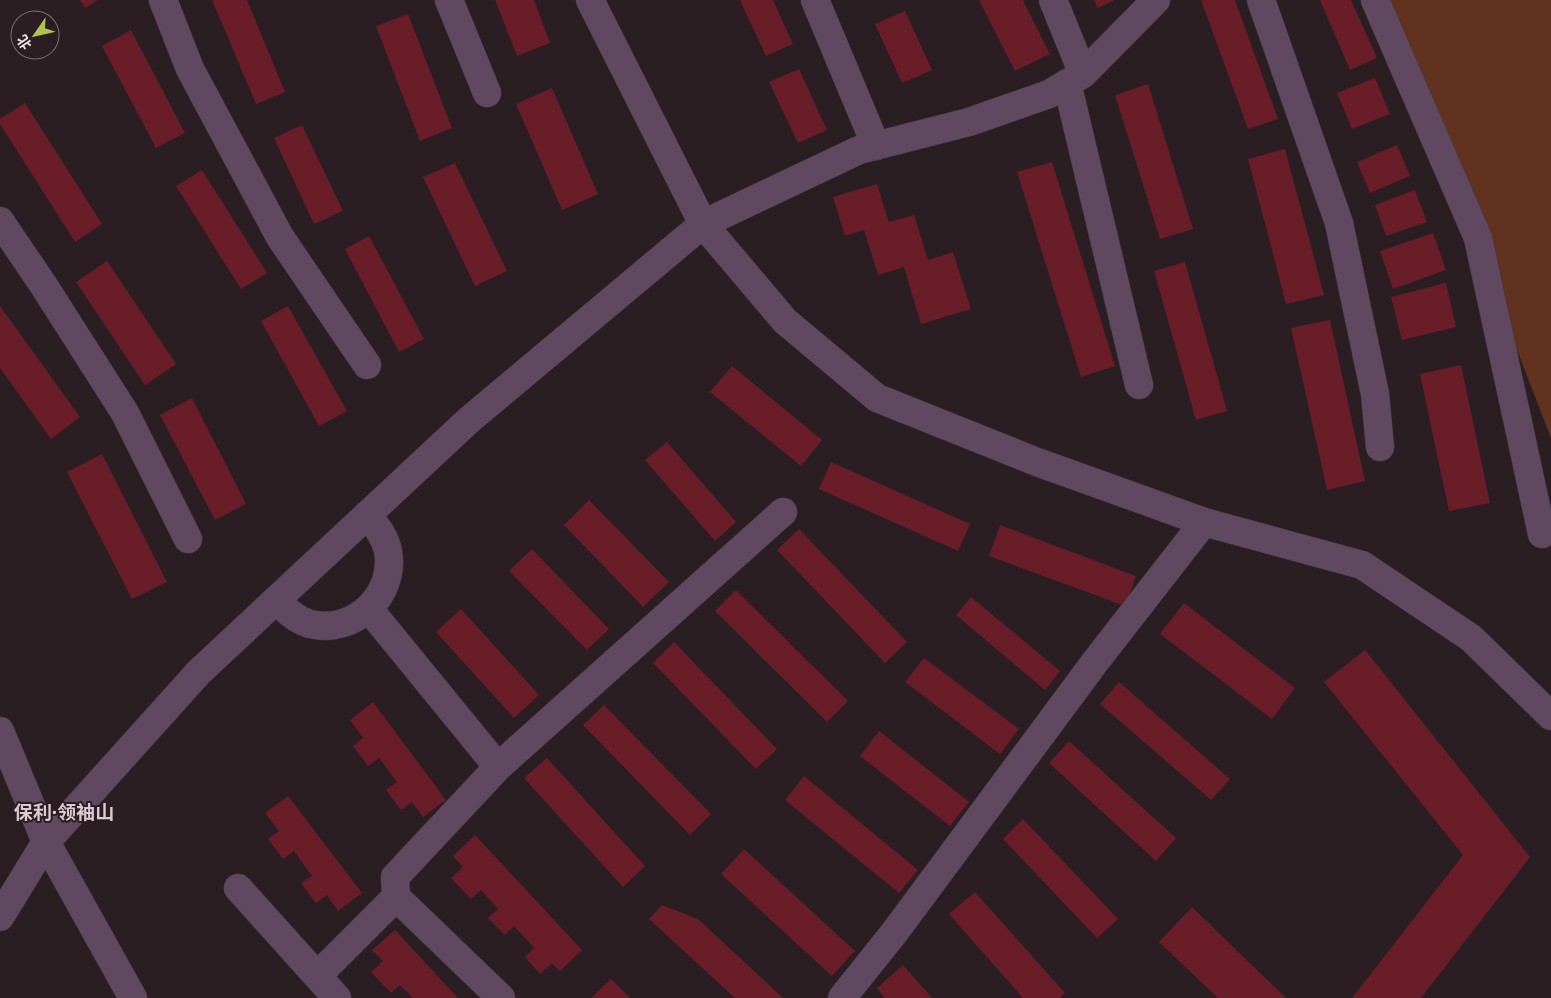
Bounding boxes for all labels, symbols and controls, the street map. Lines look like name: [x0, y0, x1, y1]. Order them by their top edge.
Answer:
north arrow: [10, 10, 60, 60]
text: 北: [12, 31, 36, 54]
district label: 保利·领袖山: [14, 799, 114, 825]

